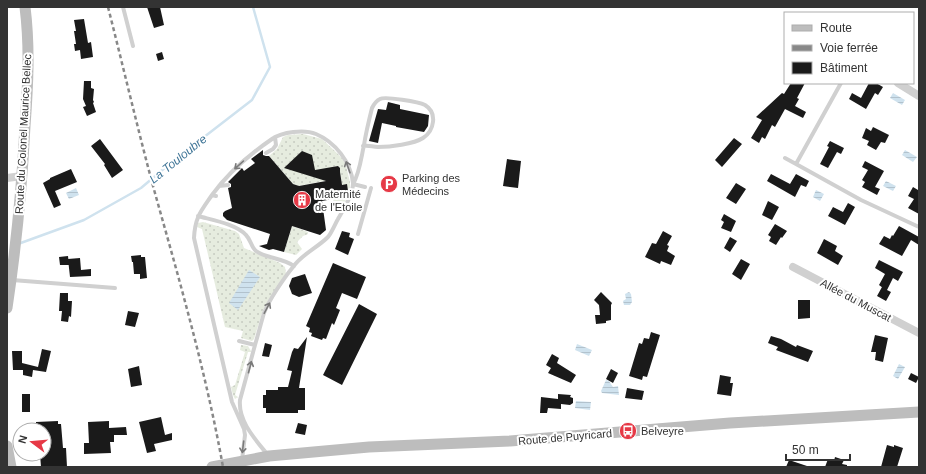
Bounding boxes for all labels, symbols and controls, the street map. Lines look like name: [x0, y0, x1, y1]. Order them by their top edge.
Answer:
legend: [784, 12, 914, 84]
text: Route: [820, 21, 852, 35]
text: Voie ferrée: [820, 41, 878, 55]
street label: Route du Colonel Maurice Bellec: [13, 53, 33, 214]
text: Bâtiment: [820, 61, 868, 75]
water label: La Touloubre: [147, 131, 210, 186]
one-way arrow: [344, 160, 351, 173]
one-way arrow: [234, 161, 244, 170]
place label: Parking des Médecins: [402, 172, 461, 197]
parking icon: Parking des Médecins: [379, 174, 399, 194]
place label: Maternité de l'Etoile: [315, 188, 362, 213]
building icon: Maternité de l'Etoile: [292, 190, 312, 210]
street label: Allée du Muscat: [819, 276, 893, 324]
one-way arrow: [264, 302, 271, 314]
one-way arrow: [246, 360, 254, 373]
bus stop icon: Belveyre: [618, 421, 638, 441]
north arrow: [12, 422, 52, 462]
place label: Belveyre: [641, 425, 684, 437]
street label: Route de Puyricard: [518, 427, 612, 447]
text: N: [16, 434, 29, 445]
scale bar: [786, 436, 850, 462]
one-way arrow: [240, 441, 247, 454]
text: 50 m: [792, 443, 819, 457]

